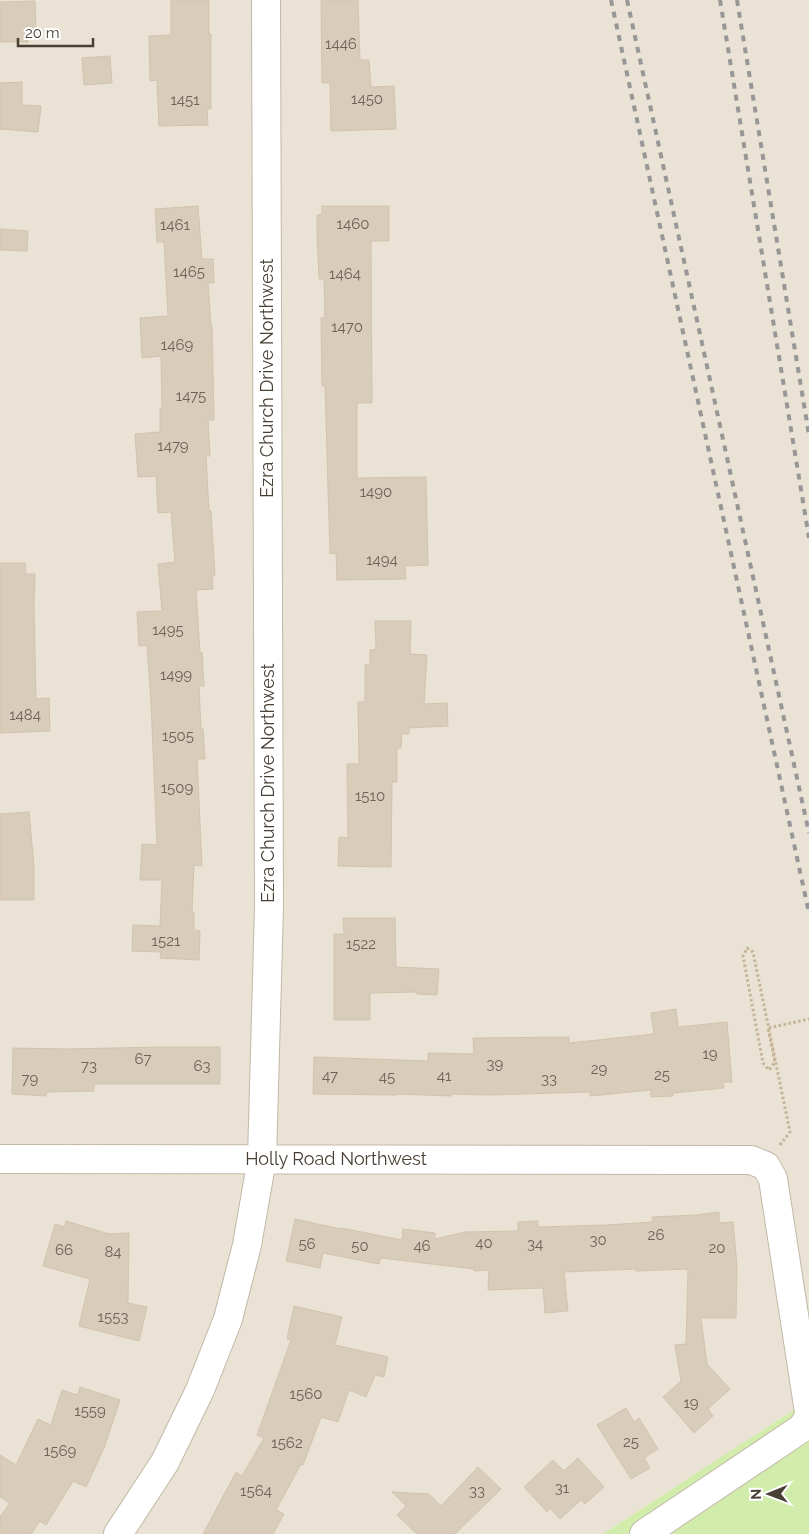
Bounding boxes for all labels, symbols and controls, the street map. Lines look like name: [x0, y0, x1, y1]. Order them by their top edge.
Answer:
scale bar: [18, 15, 92, 47]
text: 20 m: [25, 24, 60, 42]
house number: 1446: [325, 35, 357, 53]
house number: 1450: [351, 90, 383, 108]
house number: 1451: [170, 91, 200, 109]
house number: 1460: [337, 215, 369, 233]
house number: 1461: [160, 216, 191, 234]
street label: Ezra Church Drive Northwest: [256, 258, 277, 498]
house number: 1465: [173, 263, 205, 281]
house number: 1464: [329, 265, 361, 283]
house number: 1470: [331, 318, 363, 336]
house number: 1469: [161, 336, 193, 354]
house number: 1475: [176, 387, 206, 405]
house number: 1479: [157, 437, 189, 455]
house number: 1490: [360, 483, 392, 501]
house number: 1494: [366, 551, 398, 569]
house number: 1495: [152, 621, 184, 639]
street label: Ezra Church Drive Northwest: [257, 663, 278, 903]
house number: 1499: [160, 666, 192, 684]
house number: 1484: [9, 706, 41, 724]
house number: 1505: [162, 727, 194, 745]
house number: 1509: [161, 779, 193, 797]
house number: 1510: [355, 787, 385, 805]
house number: 1521: [152, 932, 181, 950]
house number: 1522: [346, 935, 376, 953]
house number: 19: [702, 1045, 718, 1063]
house number: 67: [134, 1050, 152, 1068]
house number: 39: [487, 1055, 504, 1073]
house number: 73: [81, 1057, 97, 1075]
house number: 63: [193, 1057, 211, 1075]
house number: 29: [591, 1060, 608, 1078]
house number: 25: [654, 1066, 670, 1084]
house number: 47: [322, 1067, 338, 1085]
house number: 41: [437, 1067, 452, 1085]
house number: 45: [379, 1068, 395, 1086]
house number: 79: [22, 1070, 39, 1088]
house number: 33: [541, 1070, 557, 1088]
street label: Holly Road Northwest: [245, 1148, 427, 1169]
house number: 26: [648, 1226, 664, 1244]
house number: 30: [589, 1231, 607, 1249]
house number: 40: [475, 1234, 493, 1252]
house number: 56: [298, 1235, 316, 1253]
house number: 34: [527, 1235, 543, 1253]
house number: 50: [351, 1237, 369, 1255]
house number: 46: [413, 1237, 431, 1255]
house number: 20: [709, 1239, 726, 1257]
house number: 66: [55, 1241, 73, 1259]
house number: 84: [104, 1243, 122, 1261]
house number: 1553: [98, 1308, 128, 1326]
house number: 1560: [290, 1385, 322, 1403]
house number: 19: [683, 1394, 699, 1412]
house number: 1559: [74, 1402, 106, 1420]
house number: 25: [623, 1433, 639, 1451]
house number: 1562: [271, 1434, 303, 1452]
house number: 1569: [44, 1442, 76, 1460]
north arrow: [744, 1469, 794, 1519]
house number: 31: [555, 1479, 570, 1497]
house number: 1564: [240, 1482, 272, 1500]
house number: 33: [469, 1482, 485, 1500]
text: N: [748, 1489, 764, 1500]

